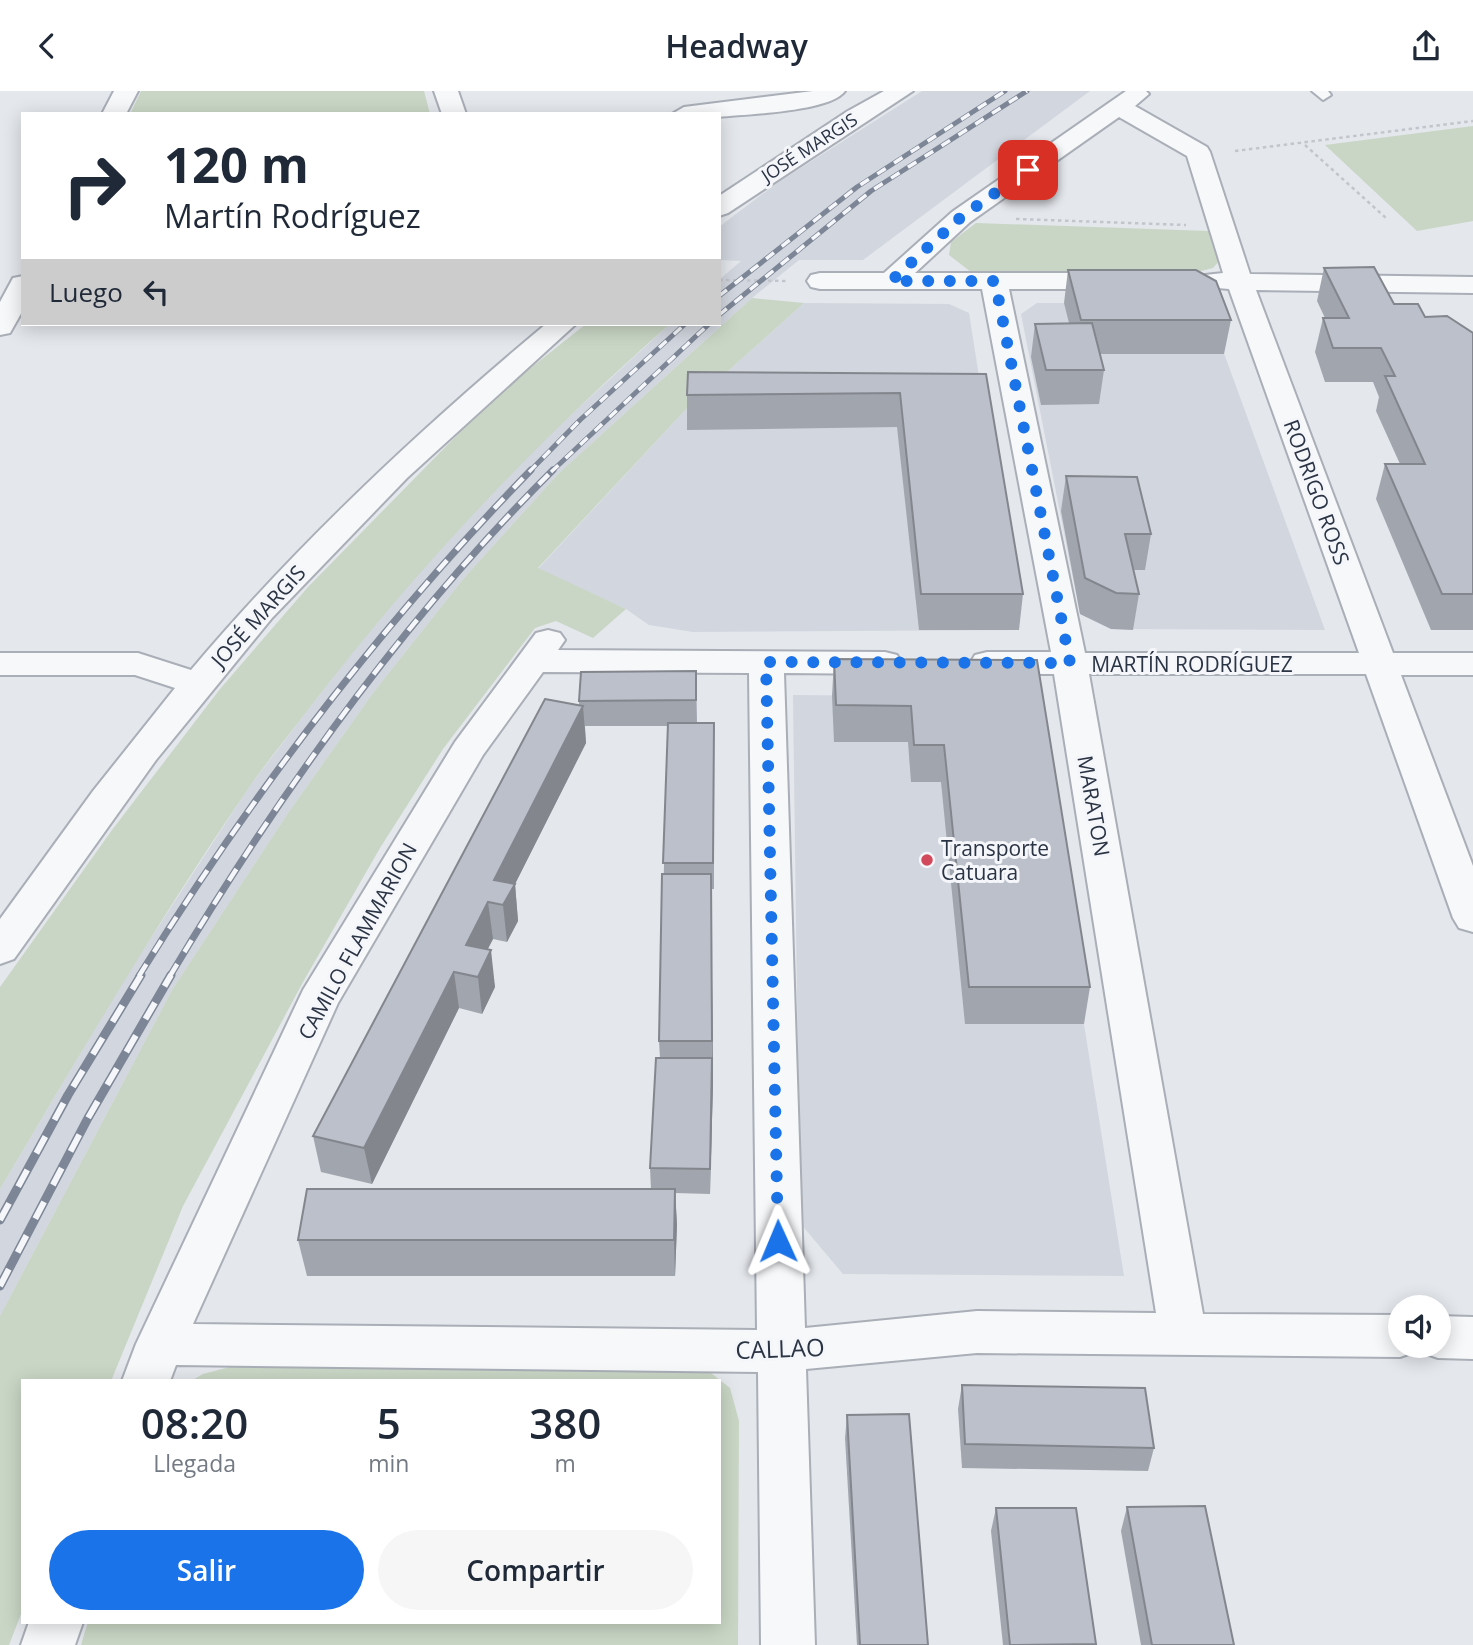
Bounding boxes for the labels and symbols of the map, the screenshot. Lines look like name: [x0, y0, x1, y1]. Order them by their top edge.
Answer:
street label: JOSÉ MARGIS: [755, 107, 862, 188]
pin: [998, 140, 1058, 200]
street label: RODRIGO ROSS: [1278, 415, 1356, 569]
street label: JOSÉ MARGIS: [203, 559, 311, 675]
street label: MARTÍN RODRÍGUEZ: [1091, 650, 1293, 678]
street label: MARATON: [1071, 753, 1117, 859]
place label: Transporte Catuara: [941, 834, 1049, 886]
street label: CAMILO FLAMMARION: [291, 838, 423, 1044]
marker: Transporte Catuara: [919, 852, 935, 868]
position arrow: [741, 1204, 815, 1278]
street label: CALLAO: [735, 1330, 825, 1366]

